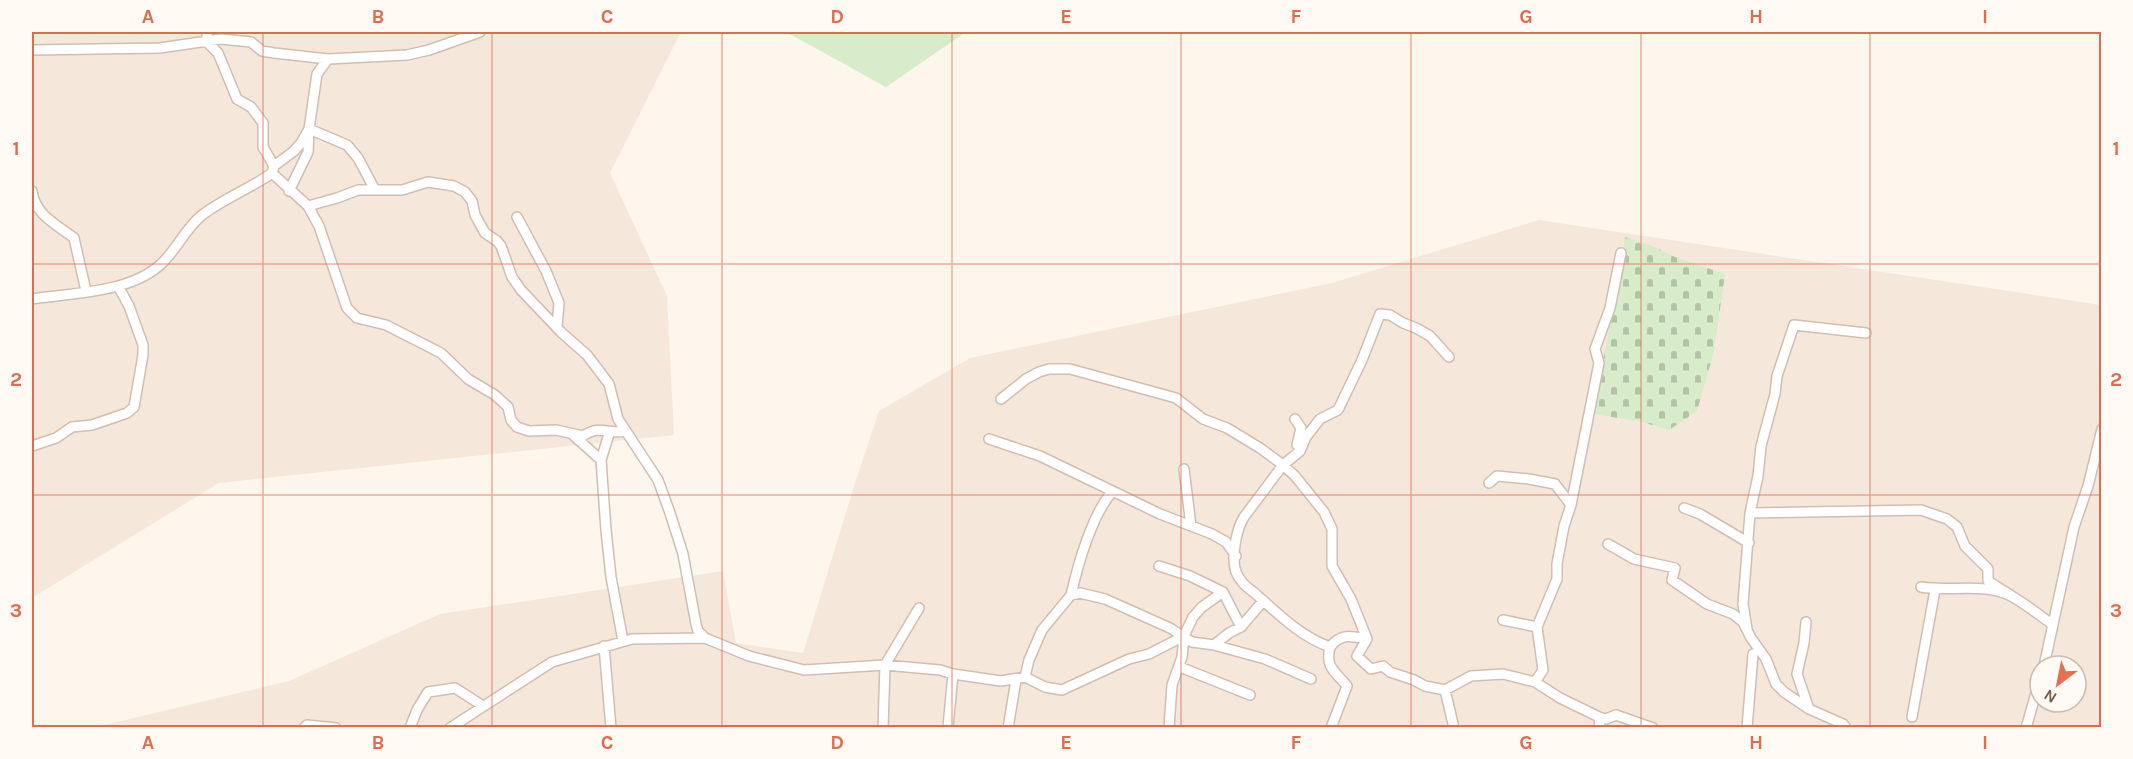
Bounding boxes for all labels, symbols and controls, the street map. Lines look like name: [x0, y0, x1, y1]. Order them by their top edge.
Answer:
text: A: [142, 5, 155, 28]
text: B: [372, 5, 384, 28]
text: C: [601, 5, 613, 28]
text: D: [830, 5, 844, 28]
text: E: [1060, 5, 1072, 28]
text: F: [1291, 5, 1302, 28]
text: G: [1519, 5, 1533, 28]
text: H: [1749, 5, 1763, 28]
text: I: [1982, 5, 1988, 28]
text: 1: [12, 137, 20, 160]
text: 1: [2112, 137, 2120, 160]
text: 2: [10, 368, 22, 391]
text: 2: [2110, 368, 2122, 391]
text: 3: [10, 599, 22, 622]
text: 3: [2110, 599, 2122, 622]
north arrow: [2028, 654, 2088, 714]
text: N: [2040, 685, 2060, 707]
text: A: [142, 731, 155, 754]
text: B: [372, 731, 384, 754]
text: C: [601, 731, 613, 754]
text: D: [830, 731, 844, 754]
text: E: [1060, 731, 1072, 754]
text: F: [1291, 731, 1302, 754]
text: G: [1519, 731, 1533, 754]
text: H: [1749, 731, 1763, 754]
text: I: [1982, 731, 1988, 754]

